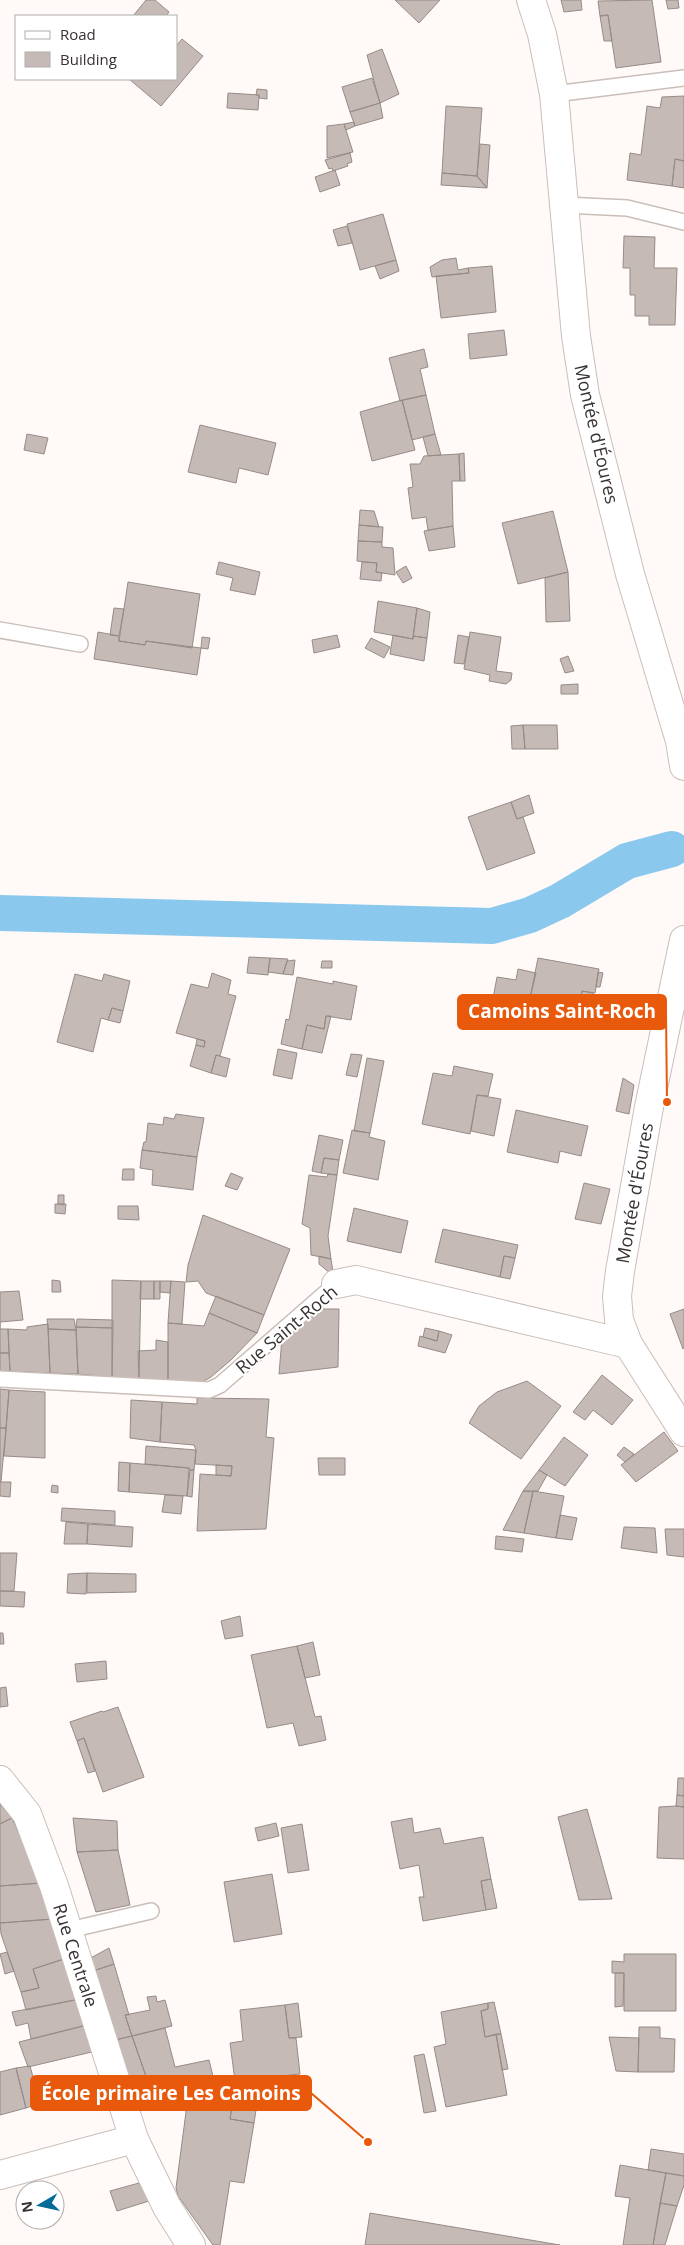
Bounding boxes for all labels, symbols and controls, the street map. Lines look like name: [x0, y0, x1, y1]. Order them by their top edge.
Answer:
legend: [15, 15, 178, 80]
text: Road: [60, 24, 96, 44]
text: Building: [60, 49, 117, 69]
street label: Montée d'Éoures: [569, 362, 625, 506]
callout: Camoins Saint-Roch: [458, 995, 666, 1029]
text: Camoins Saint-Roch: [468, 998, 656, 1024]
street label: Montée d'Éoures: [610, 1121, 658, 1265]
street label: Rue Saint-Roch: [230, 1279, 342, 1379]
street label: Rue Centrale: [48, 1900, 104, 2010]
callout: École primaire Les Camoins: [31, 2076, 311, 2110]
text: École primaire Les Camoins: [41, 2080, 301, 2106]
north arrow: [15, 2180, 65, 2230]
text: N: [16, 2200, 37, 2214]

